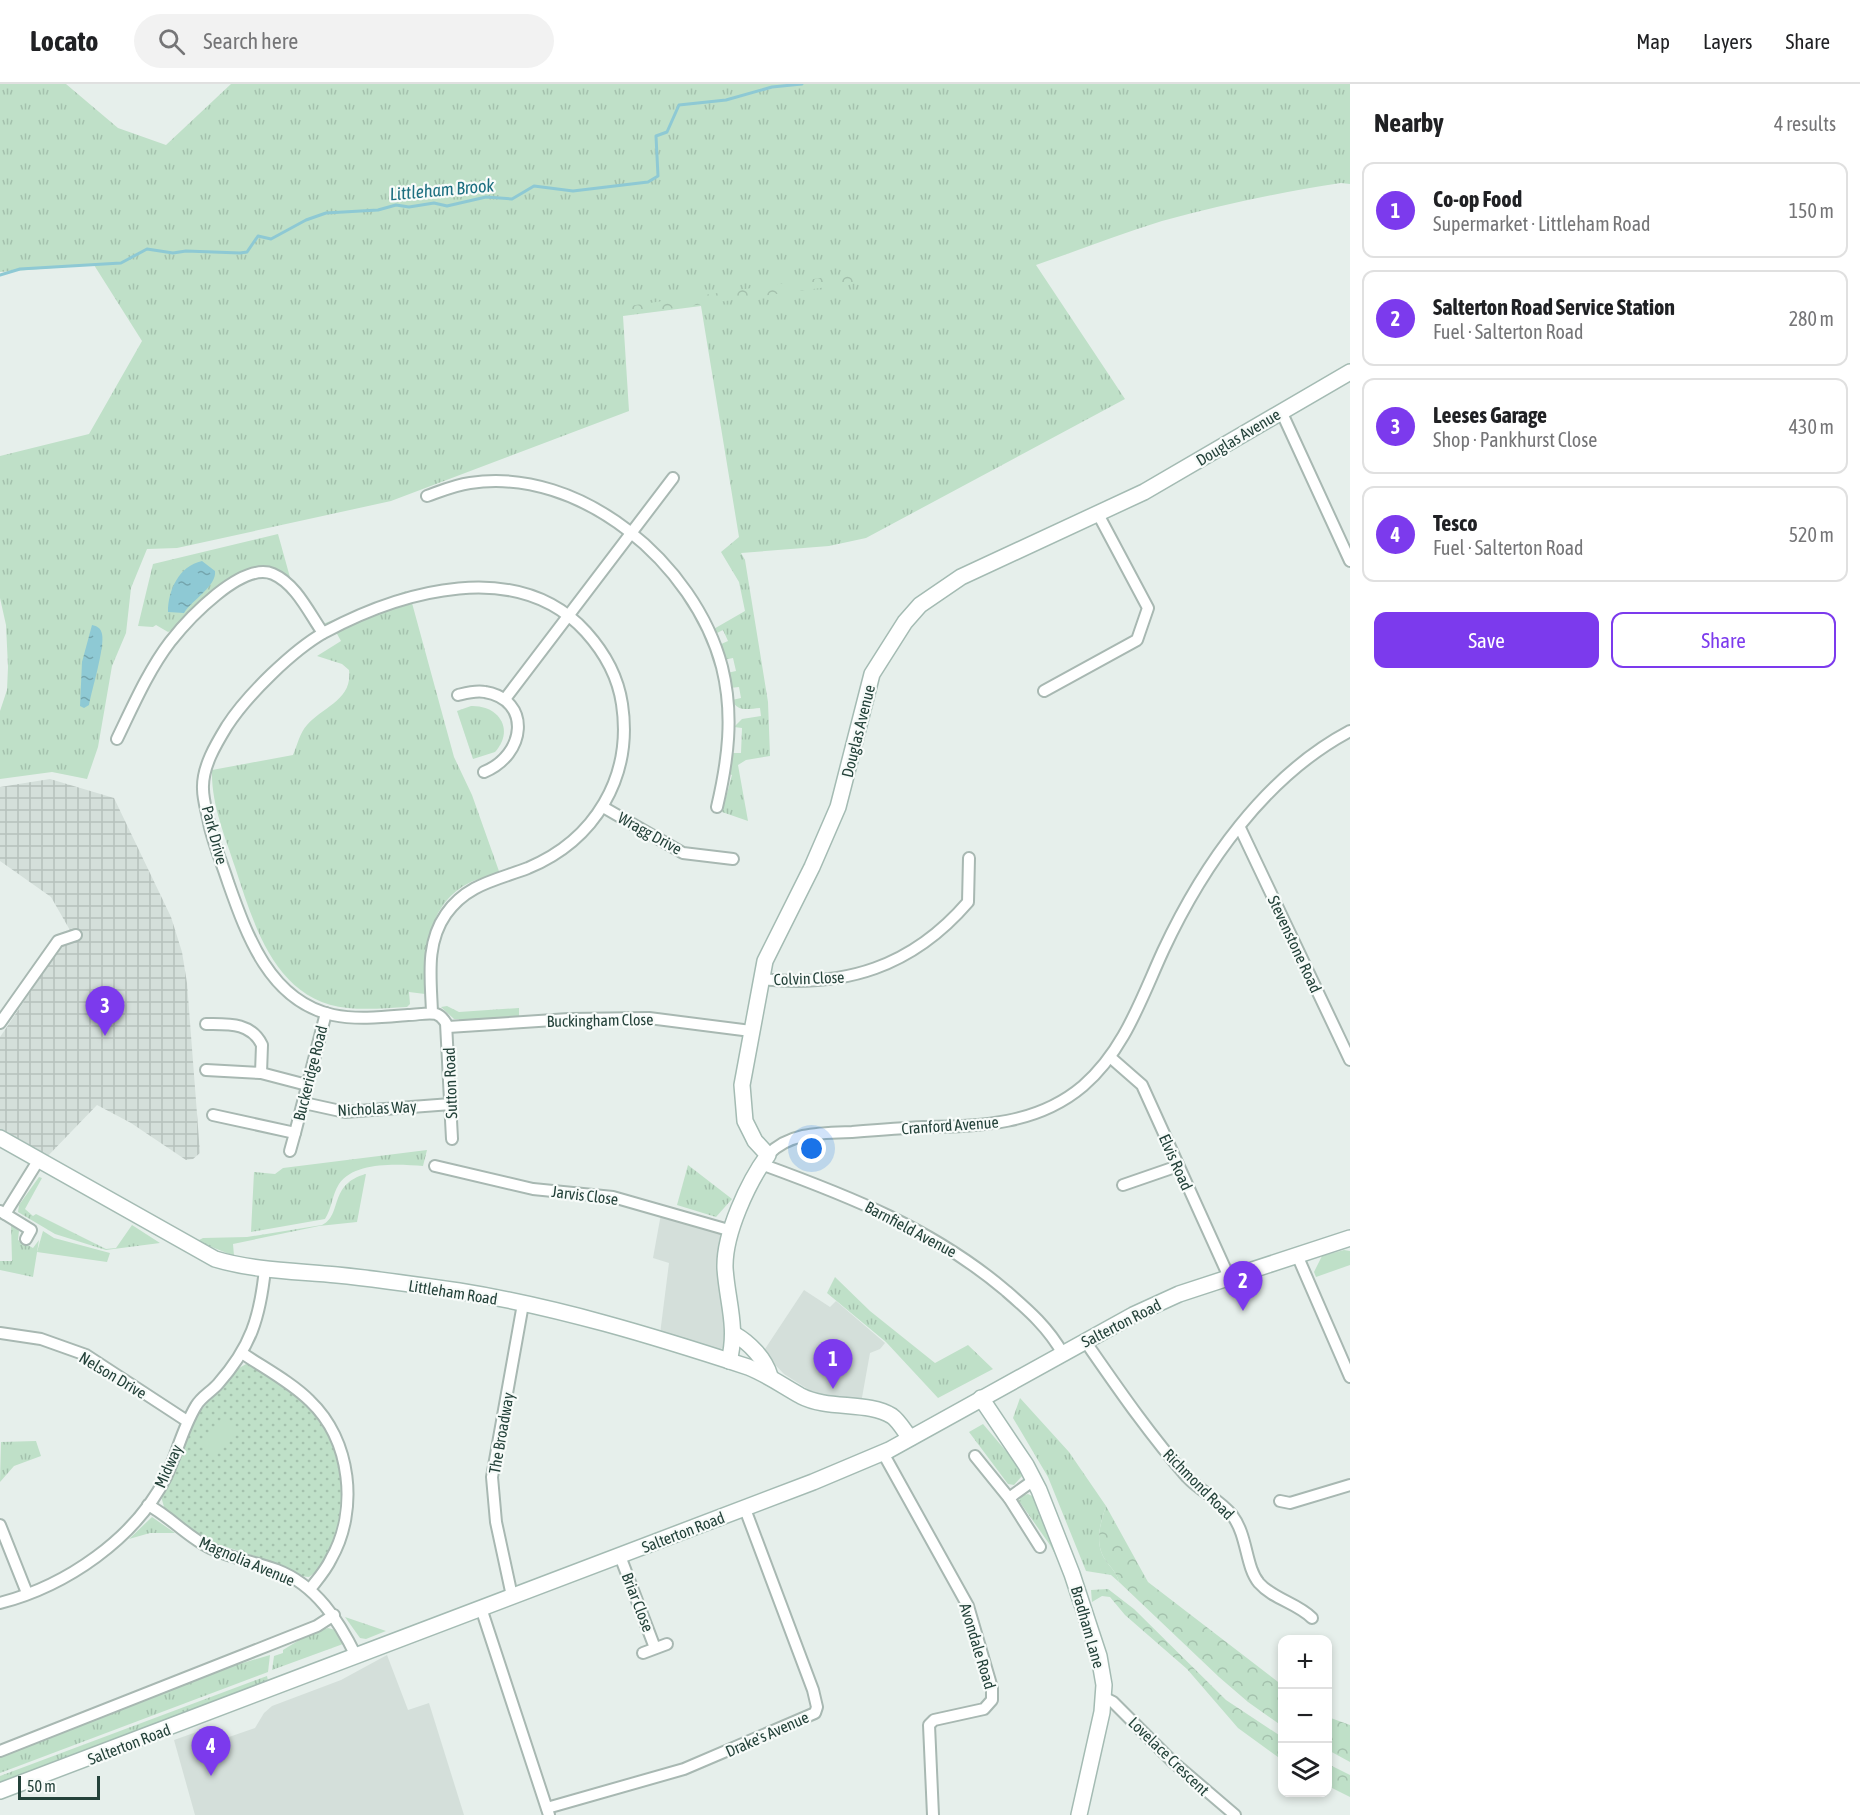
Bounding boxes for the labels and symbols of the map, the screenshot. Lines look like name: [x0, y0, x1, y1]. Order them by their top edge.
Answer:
water label: Littleham Brook: [389, 174, 496, 205]
street label: Douglas Avenue: [1193, 405, 1284, 470]
street label: Douglas Avenue: [838, 683, 879, 779]
street label: Park Drive: [199, 804, 231, 866]
street label: Wragg Drive: [614, 808, 685, 859]
street label: Stevenstone Road: [1265, 893, 1325, 995]
street label: Colvin Close: [773, 968, 845, 988]
pin: 3: [86, 986, 124, 1036]
street label: Buckingham Close: [546, 1010, 654, 1031]
street label: Buckeridge Road: [289, 1023, 332, 1123]
street label: Sutton Road: [440, 1047, 460, 1119]
street label: Nicholas Way: [337, 1097, 417, 1120]
street label: Cranford Avenue: [901, 1113, 999, 1137]
street label: Elvis Road: [1156, 1131, 1196, 1193]
your location: [797, 1134, 826, 1163]
street label: Jarvis Close: [551, 1182, 619, 1208]
street label: Barnfield Avenue: [862, 1197, 960, 1261]
pin: 2: [1224, 1262, 1262, 1311]
street label: Littleham Road: [407, 1276, 499, 1308]
street label: Salterton Road: [1078, 1295, 1164, 1351]
pin: 1: [814, 1340, 852, 1389]
street label: Nelson Drive: [76, 1348, 150, 1402]
street label: The Broadway: [485, 1391, 518, 1475]
street label: Midway: [151, 1441, 187, 1491]
street label: Richmond Road: [1160, 1445, 1238, 1523]
street label: Salterton Road: [639, 1508, 727, 1556]
street label: Magnolia Avenue: [196, 1533, 298, 1590]
street label: Briar Close: [618, 1570, 658, 1634]
street label: Bradham Lane: [1068, 1584, 1108, 1670]
street label: Avondale Road: [956, 1601, 1000, 1691]
street label: Drake's Avenue: [723, 1708, 811, 1760]
street label: Lovelace Crescent: [1125, 1713, 1213, 1799]
street label: Salterton Road: [85, 1720, 173, 1768]
pin: 4: [192, 1726, 230, 1776]
scale bar: [18, 1773, 100, 1800]

